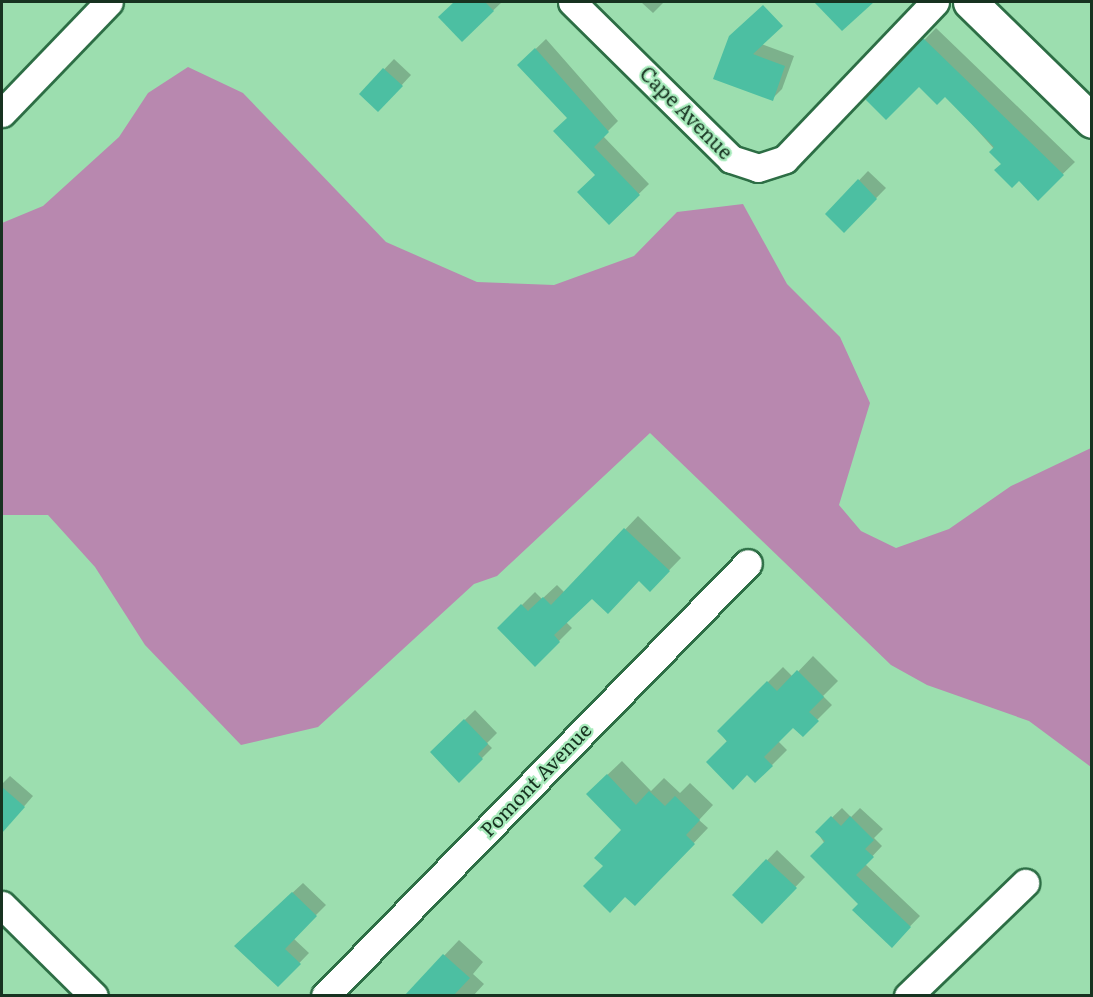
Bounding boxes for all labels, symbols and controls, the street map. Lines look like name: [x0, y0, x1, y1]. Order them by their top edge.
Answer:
street label: Cape Avenue: [636, 61, 738, 163]
street label: Pomont Avenue: [475, 717, 595, 841]

